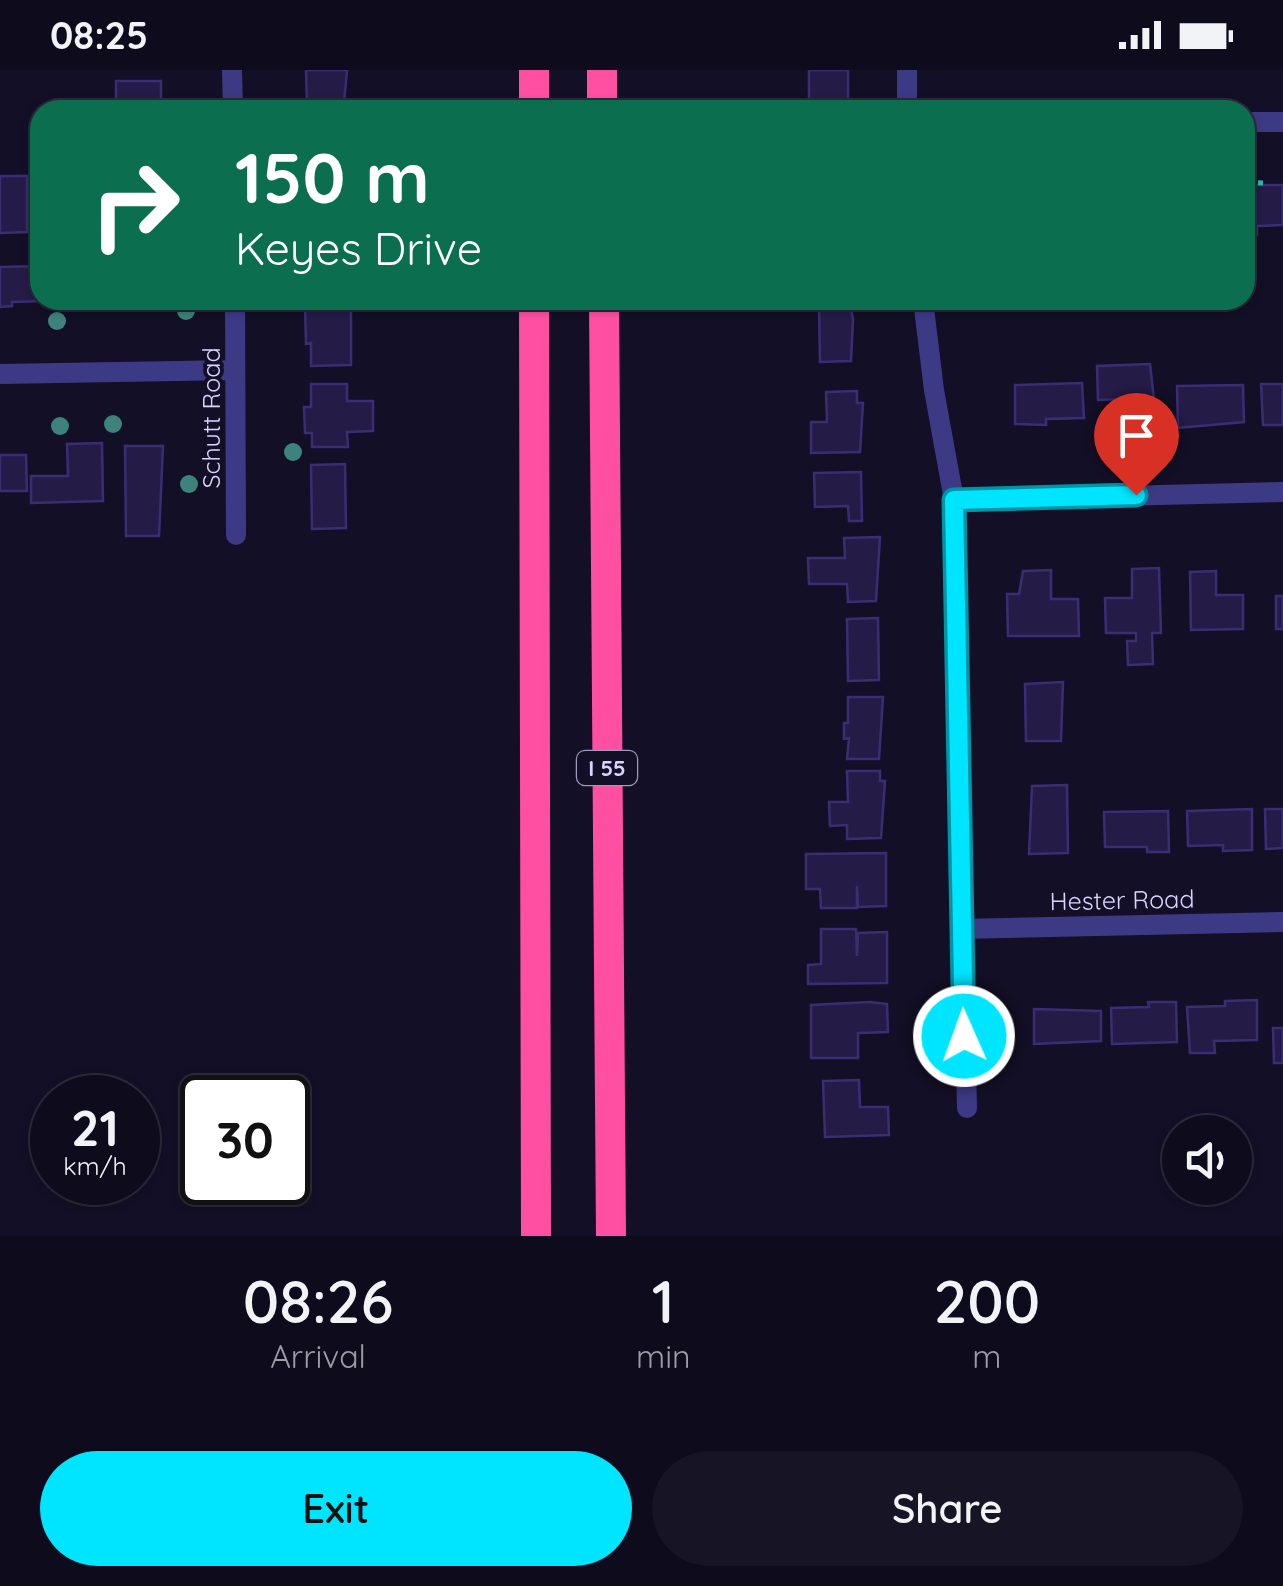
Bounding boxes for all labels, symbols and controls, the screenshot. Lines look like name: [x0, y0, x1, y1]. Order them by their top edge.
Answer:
text: 08:25: [50, 11, 148, 59]
text: 150 m: [235, 133, 430, 221]
icon: right: [70, 140, 200, 270]
text: Keyes Drive: [235, 220, 482, 276]
street label: Schutt Road: [195, 347, 226, 489]
pin: [1094, 393, 1179, 496]
icon: arrive: [1109, 408, 1164, 463]
road number: I 55: [577, 751, 637, 785]
street label: Hester Road: [1049, 883, 1195, 916]
position arrow: [912, 984, 1016, 1088]
speed limit sign: 30: [180, 1075, 310, 1205]
text: 21: [71, 1096, 119, 1159]
map controls: [1162, 1115, 1252, 1205]
button: sound: [1162, 1115, 1252, 1205]
text: km/h: [63, 1150, 127, 1181]
text: 08:26: [243, 1263, 393, 1338]
text: 1: [652, 1263, 675, 1338]
text: 200: [933, 1263, 1040, 1338]
text: Arrival: [270, 1336, 366, 1376]
text: min: [636, 1336, 691, 1376]
text: m: [972, 1336, 1001, 1376]
button: Exit: [40, 1451, 632, 1566]
button: Share: [652, 1451, 1243, 1566]

